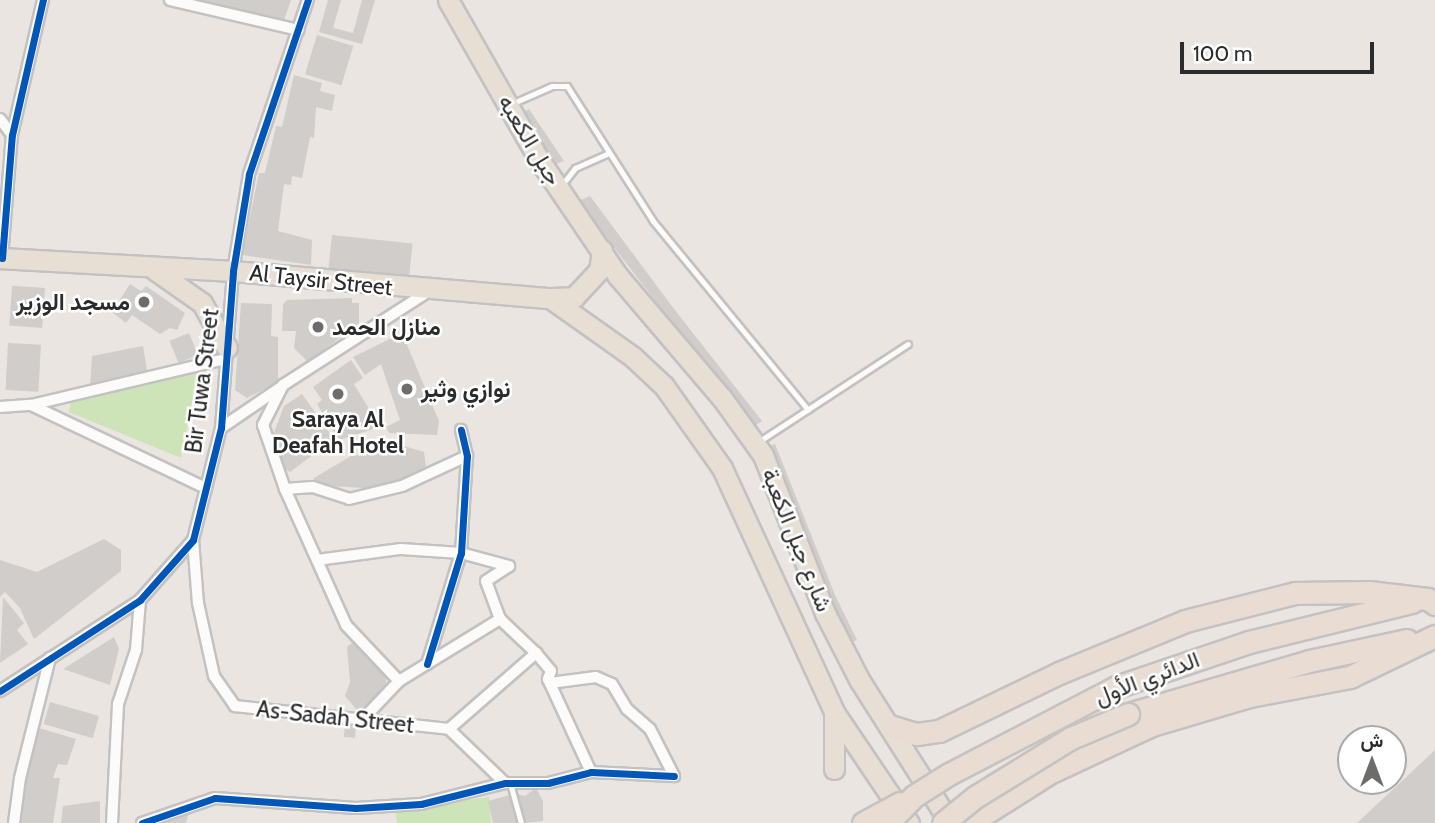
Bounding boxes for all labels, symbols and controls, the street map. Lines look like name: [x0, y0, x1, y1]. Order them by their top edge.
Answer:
scale bar: [1183, 28, 1377, 72]
text: 100 m: [1193, 41, 1252, 66]
street label: جبل الكعبه: [492, 90, 568, 190]
street label: Al Taysir Street: [248, 259, 394, 301]
place label: مسجد الوزير: [16, 288, 130, 316]
marker: مسجد الوزير: [136, 294, 152, 310]
street label: Bir Tuwa Street: [179, 307, 225, 455]
place label: منازل الحمد: [332, 313, 441, 341]
marker: منازل الحمد: [310, 319, 326, 335]
place label: نوازي وثير: [421, 375, 510, 403]
marker: نوازي وثير: [399, 381, 415, 397]
marker: Saraya Al Deafah Hotel: [330, 386, 346, 402]
place label: Saraya Al Deafah Hotel: [272, 405, 404, 459]
street label: شارع جبل الكعبة: [756, 464, 838, 616]
street label: الدائري الأول: [1091, 645, 1203, 711]
street label: As-Sadah Street: [255, 695, 415, 739]
north arrow: [1337, 725, 1407, 795]
text: ش: [1361, 729, 1383, 752]

